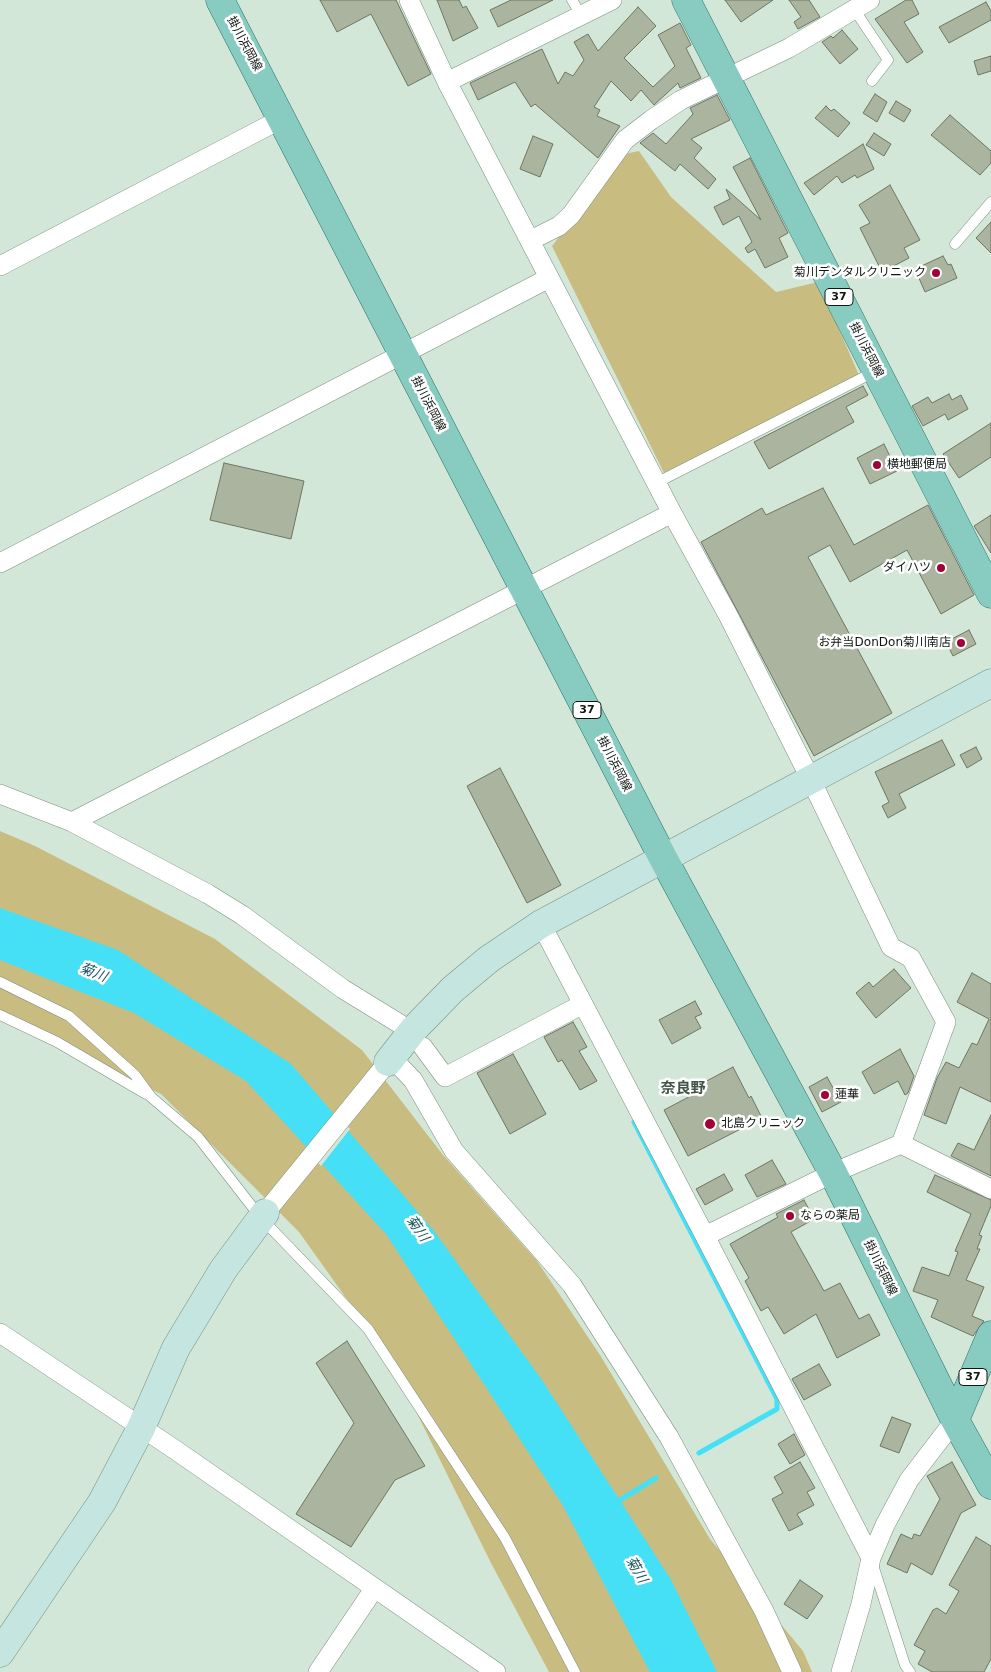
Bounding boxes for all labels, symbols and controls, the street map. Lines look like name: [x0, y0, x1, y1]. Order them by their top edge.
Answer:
street label: 掛川浜岡線: [224, 14, 264, 74]
place label: 菊川デンタルクリニック: [794, 266, 926, 280]
marker: 菊川デンタルクリニック: [930, 267, 942, 279]
road number: 37: [825, 288, 853, 306]
street label: 掛川浜岡線: [846, 320, 886, 380]
street label: 掛川浜岡線: [408, 374, 448, 434]
place label: 横地郵便局: [887, 458, 947, 472]
marker: 横地郵便局: [871, 459, 883, 471]
place label: ダイハツ: [883, 561, 931, 575]
marker: ダイハツ: [935, 562, 947, 574]
place label: お弁当DonDon菊川南店: [819, 636, 951, 650]
marker: お弁当DonDon菊川南店: [955, 637, 967, 649]
road number: 37: [573, 702, 601, 718]
street label: 掛川浜岡線: [594, 734, 634, 794]
water label: 菊川: [77, 960, 109, 986]
district label: 奈良野: [661, 1080, 705, 1098]
place label: 蓮華: [835, 1088, 859, 1102]
marker: 蓮華: [819, 1089, 831, 1101]
marker: 北島クリニック: [703, 1117, 717, 1131]
place label: 北島クリニック: [721, 1117, 805, 1131]
place label: ならの薬局: [800, 1209, 860, 1223]
marker: ならの薬局: [784, 1210, 796, 1222]
water label: 菊川: [402, 1213, 432, 1245]
street label: 掛川浜岡線: [860, 1238, 900, 1298]
road number: 37: [959, 1368, 987, 1385]
water label: 菊川: [622, 1554, 650, 1586]

